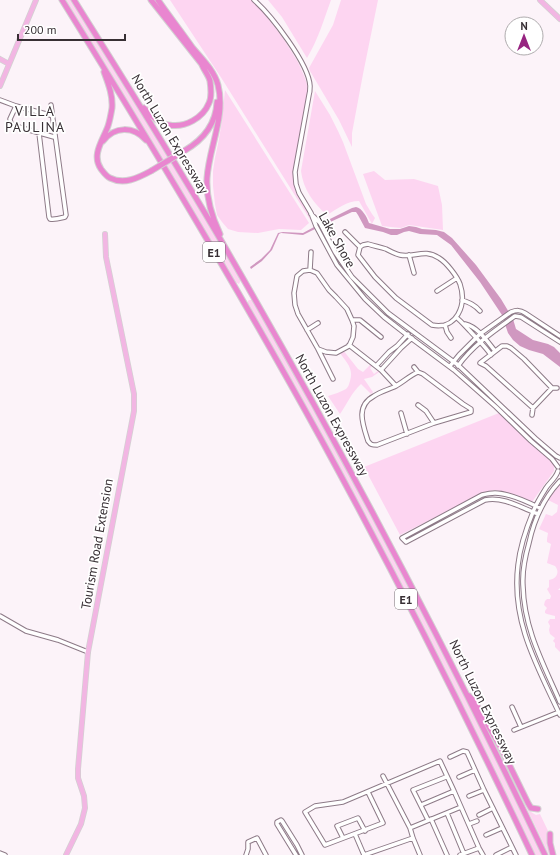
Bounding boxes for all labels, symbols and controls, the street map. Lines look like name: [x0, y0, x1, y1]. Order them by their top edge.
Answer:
scale bar: [18, 16, 125, 42]
north arrow: [504, 16, 544, 56]
text: N: [520, 19, 528, 33]
text: 200 m: [24, 22, 57, 37]
street label: North Luzon Expressway: [127, 71, 213, 197]
district label: VILLA PAULINA: [5, 102, 65, 136]
street label: Lake Shore: [315, 209, 359, 271]
road number: E1: [203, 242, 225, 262]
street label: North Luzon Expressway: [291, 351, 373, 479]
street label: Tourism Road Extension: [77, 477, 117, 611]
road number: E1: [395, 589, 417, 609]
street label: North Luzon Expressway: [445, 637, 521, 767]

